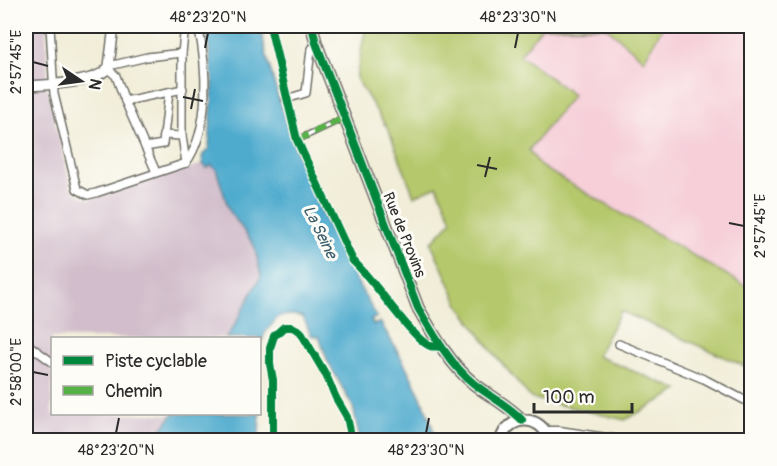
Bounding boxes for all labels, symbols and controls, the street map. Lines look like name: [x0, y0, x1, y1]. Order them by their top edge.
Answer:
text: 48°23'20"N: [170, 8, 246, 27]
text: 48°23'30"N: [480, 8, 556, 27]
text: 2°57'45"E: [7, 29, 26, 94]
north arrow: [51, 51, 111, 111]
text: N: [84, 77, 106, 92]
street label: Rue de Provins: [378, 190, 430, 281]
text: 2°57'45"E: [751, 193, 770, 258]
water label: La Seine: [299, 202, 342, 264]
legend: [51, 337, 261, 415]
text: 2°58'00"E: [7, 338, 26, 406]
text: Piste cyclable: [105, 350, 207, 373]
scale bar: [534, 376, 632, 414]
text: Chemin: [105, 380, 162, 403]
text: 100 m: [543, 386, 595, 409]
text: 48°23'20"N: [78, 441, 154, 460]
text: 48°23'30"N: [388, 441, 464, 460]

